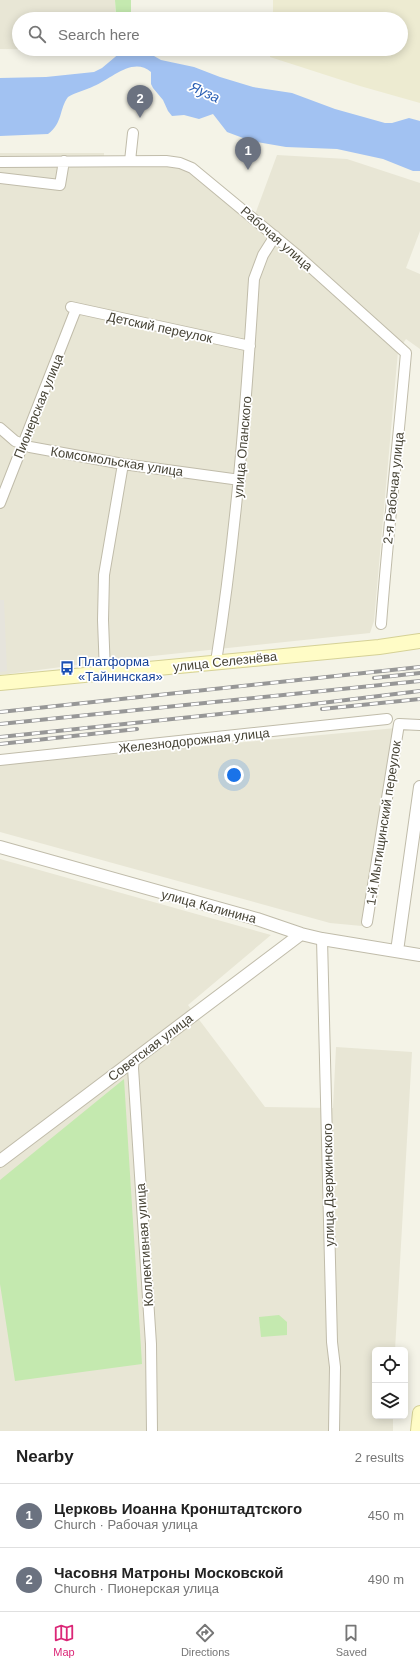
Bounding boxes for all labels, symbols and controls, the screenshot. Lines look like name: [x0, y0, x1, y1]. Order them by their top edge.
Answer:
search box: [12, 12, 408, 56]
icon: search: [26, 23, 48, 45]
text: Search here: [58, 26, 140, 43]
water label: Яуза: [187, 78, 222, 106]
pin: 2: [127, 85, 153, 118]
pin: 1: [235, 137, 261, 170]
street label: Рабочая улица: [238, 203, 316, 274]
street label: Детский переулок: [106, 309, 214, 346]
street label: Пионерская улица: [11, 351, 67, 461]
street label: улица Опанского: [231, 395, 254, 499]
street label: 2-я Рабочая улица: [380, 431, 407, 545]
street label: Комсомольская улица: [50, 444, 185, 479]
street label: улица Селезнёва: [172, 649, 279, 674]
place label: Платформа «Тайнинская»: [78, 654, 163, 684]
bus stop icon: Платформа «Тайнинская»: [59, 660, 75, 676]
street label: Железнодорожная улица: [118, 725, 271, 756]
street label: 1-й Мытищинский переулок: [363, 739, 404, 907]
your location: [224, 765, 244, 785]
street label: улица Калинина: [160, 887, 259, 927]
street label: Советская улица: [105, 1010, 196, 1084]
street label: улица Дзержинского: [320, 1123, 337, 1247]
street label: Коллективная улица: [133, 1182, 156, 1307]
map controls: [372, 1347, 408, 1419]
button: locate: [372, 1347, 408, 1383]
button: layers: [372, 1383, 408, 1419]
text: Nearby: [16, 1447, 74, 1466]
text: 2 results: [355, 1450, 404, 1465]
text: Церковь Иоанна Кронштадтского: [54, 1500, 302, 1517]
text: 1: [25, 1508, 33, 1523]
text: 450 m: [368, 1508, 404, 1523]
text: Church · Рабочая улица: [54, 1517, 198, 1532]
text: Часовня Матроны Московской: [54, 1564, 283, 1581]
text: 2: [25, 1572, 33, 1587]
text: 490 m: [368, 1572, 404, 1587]
text: Church · Пионерская улица: [54, 1581, 219, 1596]
tab: Map: [53, 1622, 75, 1658]
tab: Directions: [181, 1622, 230, 1658]
tab: Saved: [336, 1622, 367, 1658]

